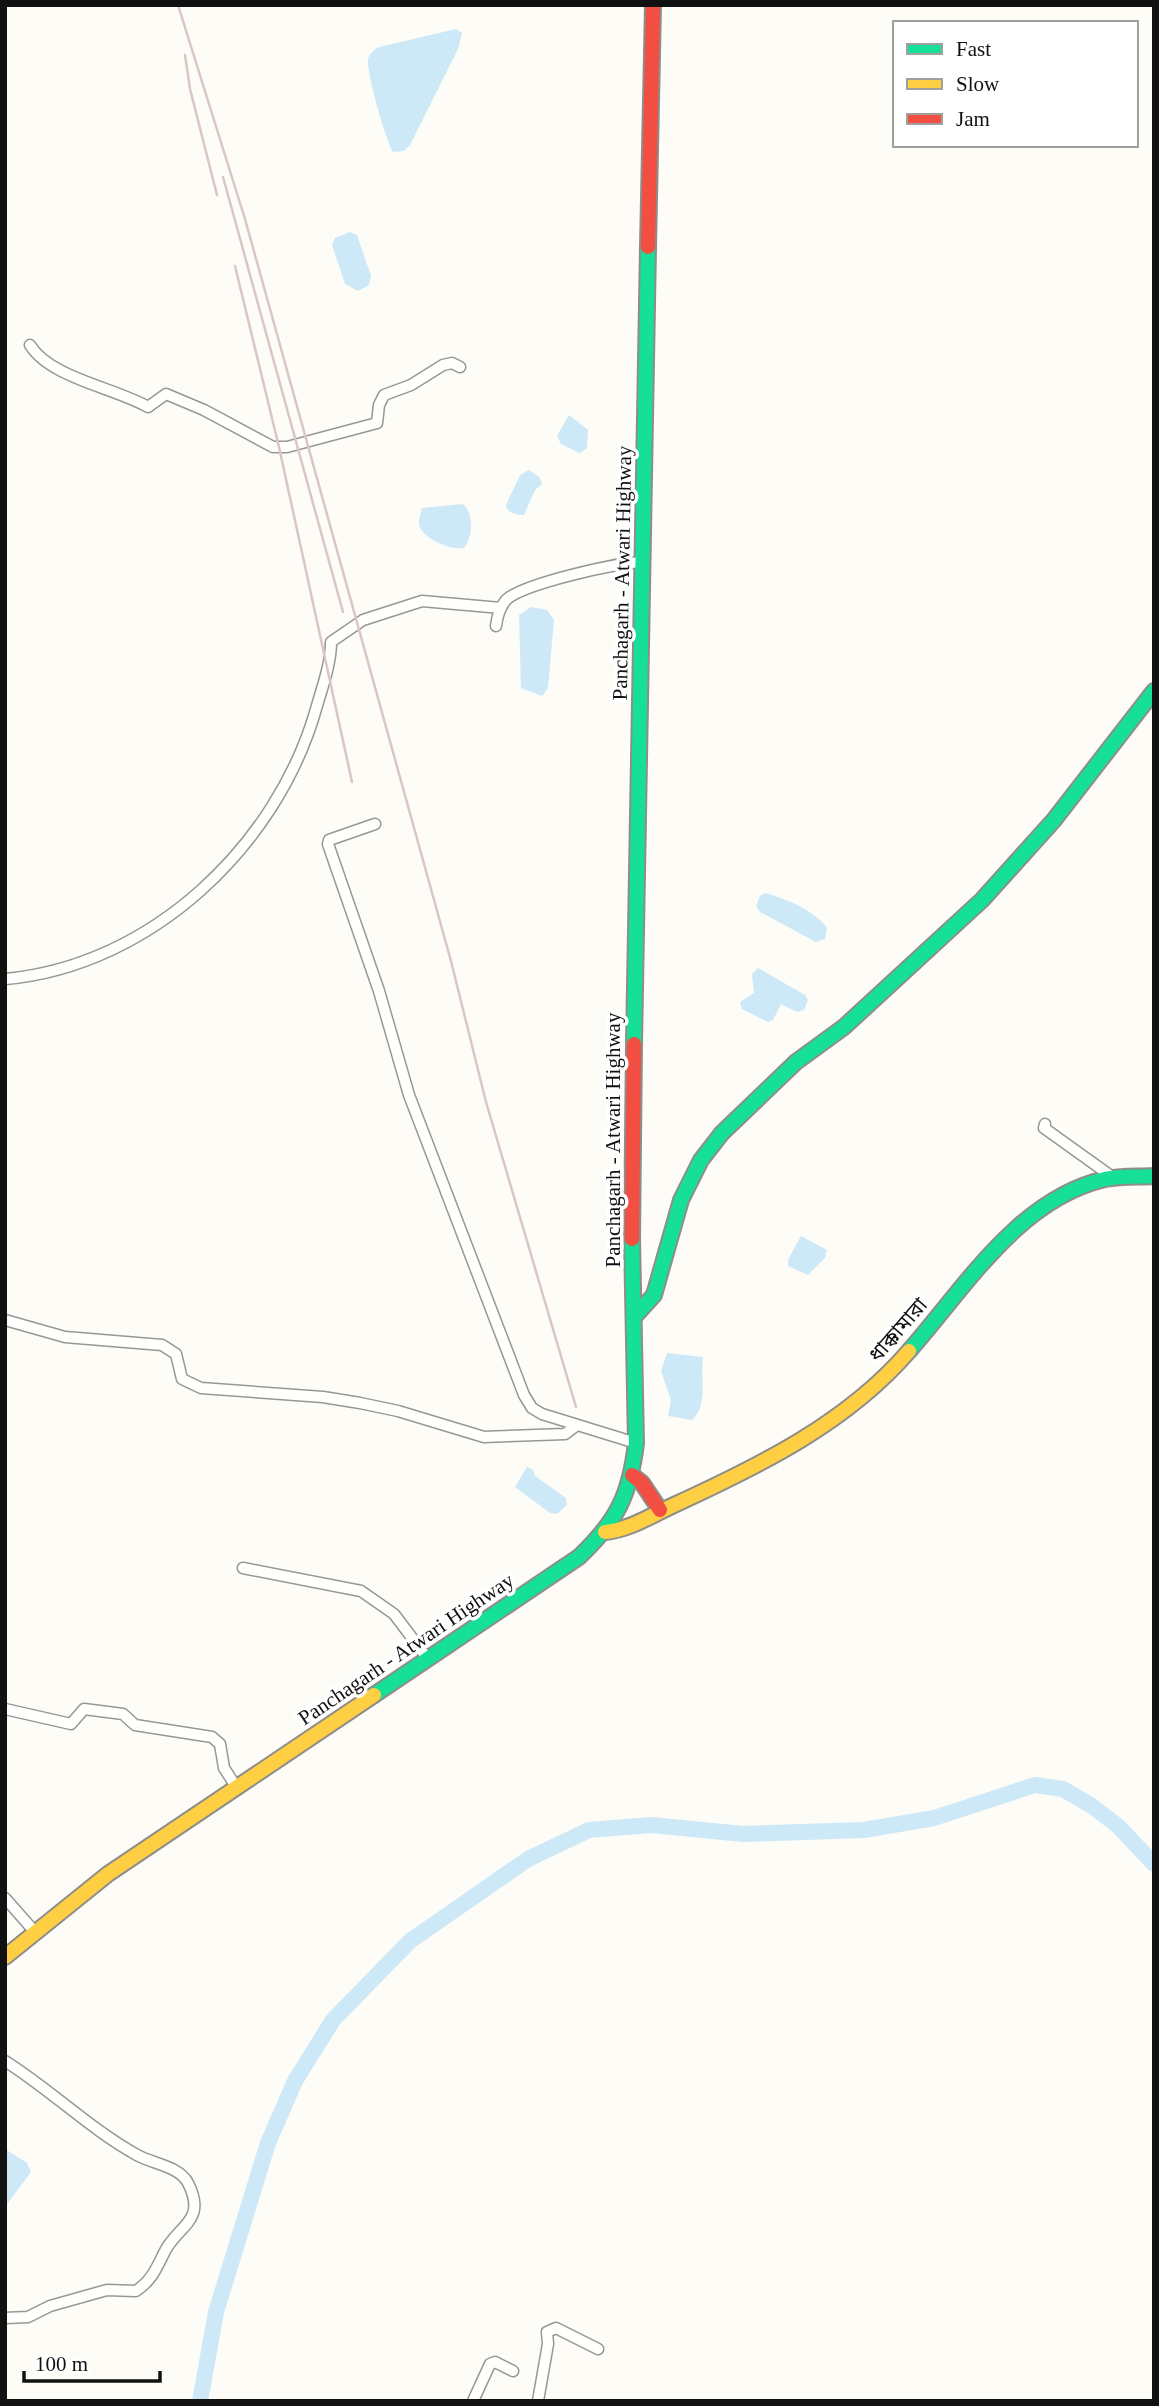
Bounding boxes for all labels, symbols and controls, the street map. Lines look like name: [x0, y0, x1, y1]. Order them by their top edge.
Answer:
legend: [893, 21, 1138, 147]
text: Fast: [956, 37, 991, 61]
text: Slow: [956, 72, 1000, 96]
text: Jam: [956, 107, 990, 131]
street label: Panchagarh - Atwari Highway: [608, 445, 636, 701]
street label: Panchagarh - Atwari Highway: [601, 1012, 625, 1267]
street label: ধাক্কামারা: [864, 1293, 933, 1367]
street label: Panchagarh - Atwari Highway: [294, 1568, 519, 1730]
scale bar: [24, 2340, 161, 2384]
text: 100 m: [35, 2352, 88, 2376]

